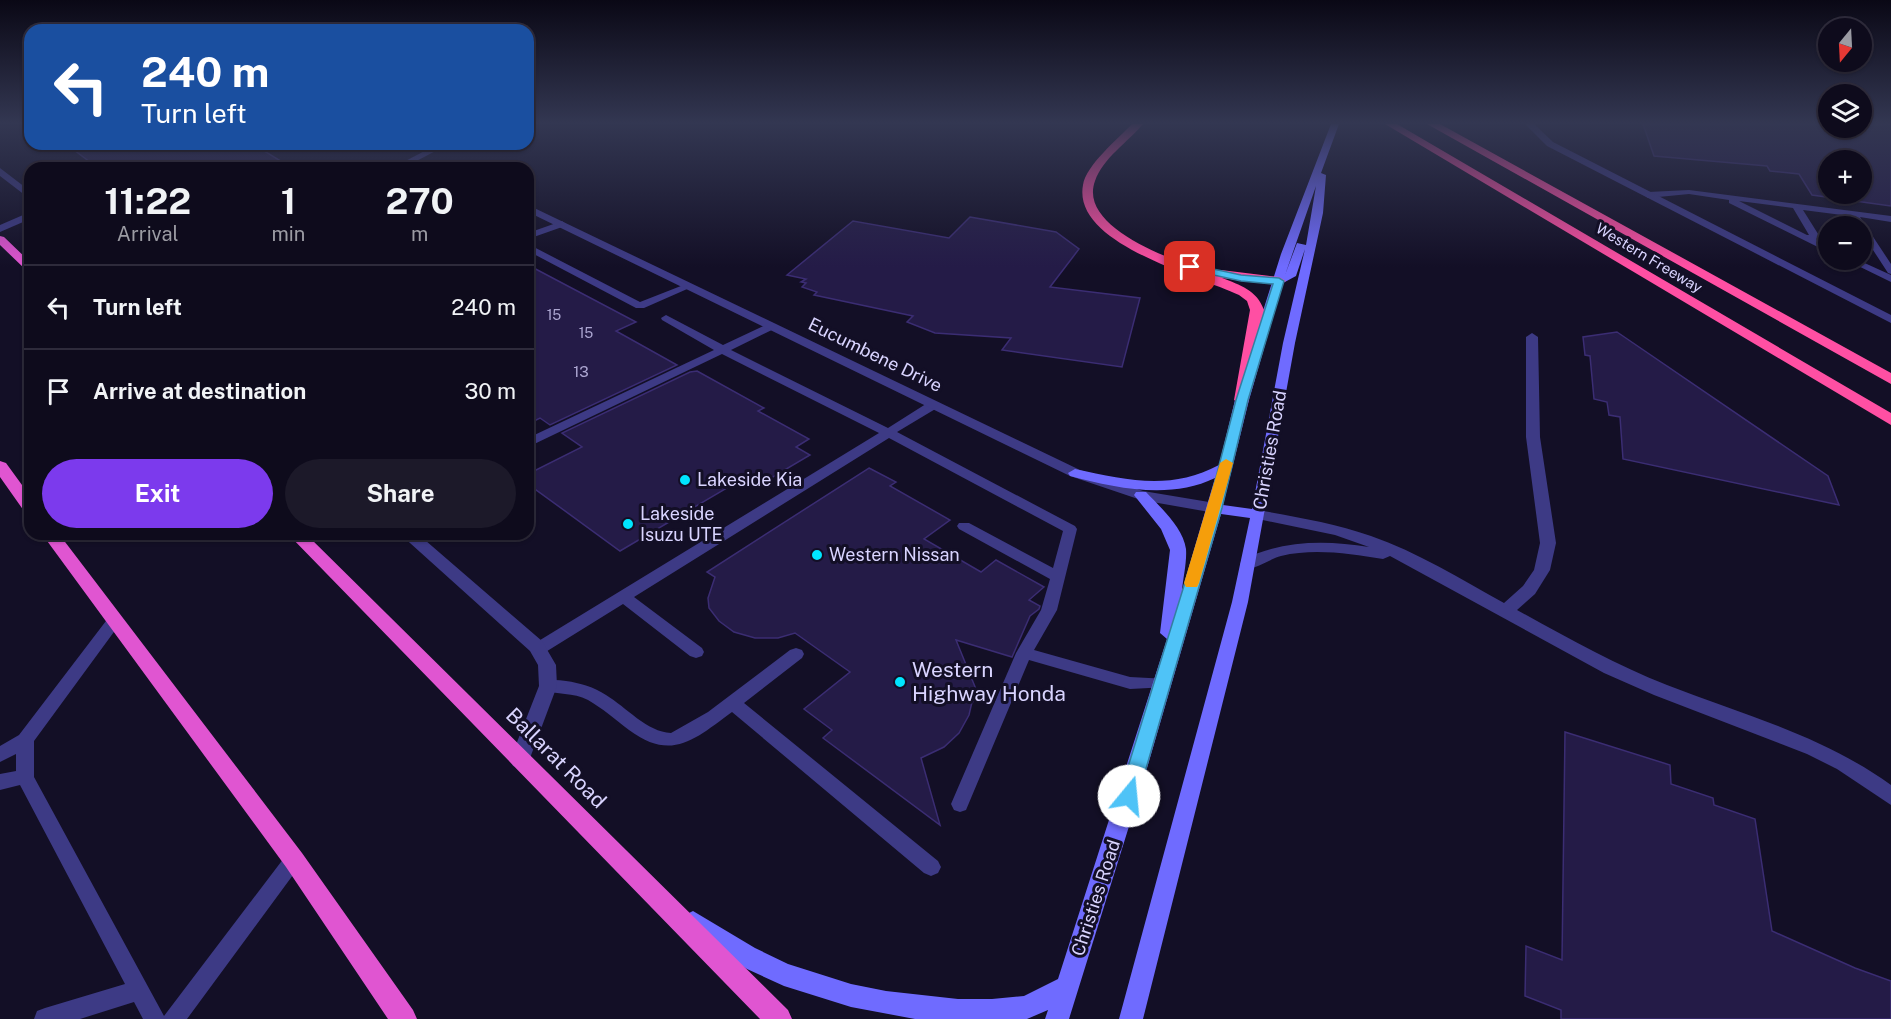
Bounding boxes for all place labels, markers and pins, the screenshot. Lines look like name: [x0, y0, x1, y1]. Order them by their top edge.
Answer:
pin: [1164, 241, 1215, 292]
place label: Lakeside Kia: [697, 469, 802, 490]
marker: Lakeside Kia: [678, 473, 692, 487]
place label: Lakeside Isuzu UTE: [640, 503, 723, 545]
marker: Lakeside Isuzu UTE: [621, 517, 635, 531]
place label: Western Nissan: [829, 544, 960, 565]
marker: Western Nissan: [810, 548, 824, 562]
place label: Western Highway Honda: [912, 657, 1066, 706]
marker: Western Highway Honda: [893, 675, 907, 689]

